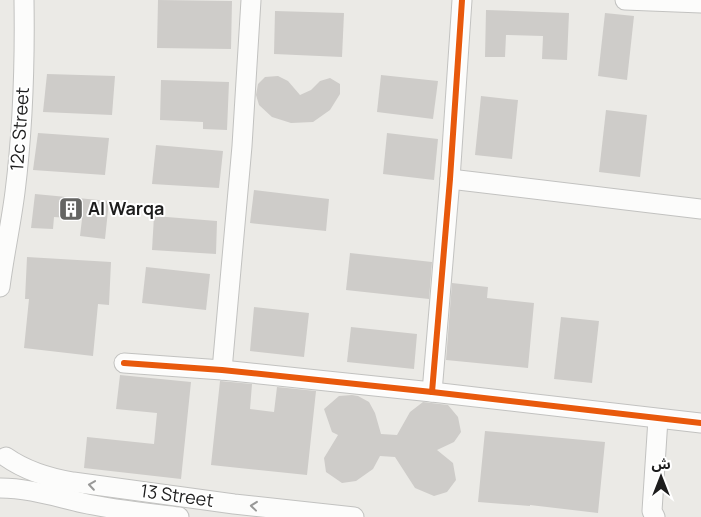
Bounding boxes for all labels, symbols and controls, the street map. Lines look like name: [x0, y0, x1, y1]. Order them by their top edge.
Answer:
street label: 12c Street: [4, 86, 34, 172]
building icon: Al Warqa: [58, 196, 84, 222]
place label: Al Warqa: [88, 196, 165, 220]
north arrow: [636, 452, 686, 502]
text: ش: [651, 454, 671, 473]
street label: 13 Street: [139, 478, 215, 512]
one-way arrow: [88, 480, 96, 491]
one-way arrow: [249, 501, 257, 512]

